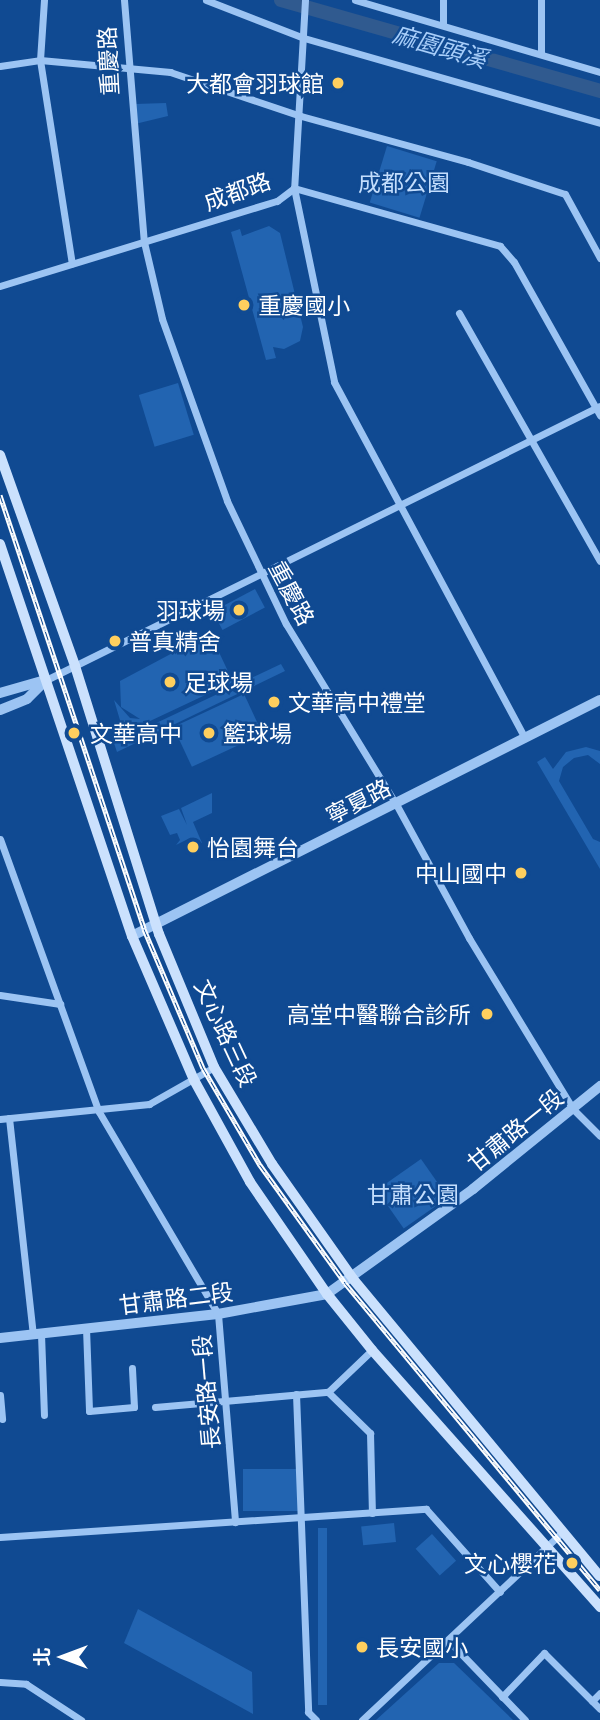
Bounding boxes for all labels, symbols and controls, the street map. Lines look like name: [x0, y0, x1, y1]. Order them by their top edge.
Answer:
water label: 麻園頭溪: [390, 19, 490, 73]
street label: 重慶路: [92, 26, 124, 96]
place label: 大都會羽球館: [186, 69, 324, 97]
marker: 大都會羽球館: [330, 75, 346, 91]
street label: 成都路: [200, 166, 274, 216]
park label: 成都公園: [358, 168, 450, 196]
place label: 重慶國小: [258, 291, 350, 319]
marker: 重慶國小: [236, 297, 252, 313]
street label: 重慶路: [264, 556, 320, 630]
place label: 羽球場: [156, 596, 225, 624]
marker: 羽球場: [231, 602, 247, 618]
place label: 普真精舍: [129, 627, 221, 655]
marker: 普真精舍: [107, 633, 123, 649]
place label: 足球場: [184, 668, 253, 696]
marker: 足球場: [162, 674, 178, 690]
place label: 文華高中禮堂: [288, 688, 426, 716]
marker: 文華高中禮堂: [266, 694, 282, 710]
place label: 文華高中: [90, 719, 182, 747]
place label: 籃球場: [223, 719, 292, 747]
marker: 文華高中: [64, 723, 84, 743]
marker: 籃球場: [201, 725, 217, 741]
street label: 寧夏路: [321, 773, 395, 829]
place label: 怡園舞台: [207, 833, 299, 861]
marker: 怡園舞台: [185, 839, 201, 855]
place label: 中山國中: [415, 859, 507, 887]
marker: 中山國中: [513, 865, 529, 881]
street label: 文心路三段: [189, 975, 263, 1091]
place label: 高堂中醫聯合診所: [287, 1000, 471, 1028]
marker: 高堂中醫聯合診所: [477, 1004, 497, 1024]
street label: 甘肅路一段: [462, 1083, 568, 1177]
park label: 甘肅公園: [367, 1180, 459, 1208]
street label: 甘肅路二段: [117, 1277, 235, 1319]
street label: 長安路一段: [187, 1334, 225, 1450]
place label: 文心櫻花: [464, 1549, 556, 1577]
marker: 文心櫻花: [562, 1553, 582, 1573]
north arrow: [28, 1622, 98, 1692]
place label: 長安國小: [376, 1633, 468, 1661]
marker: 長安國小: [354, 1639, 370, 1655]
text: 北: [30, 1648, 53, 1667]

